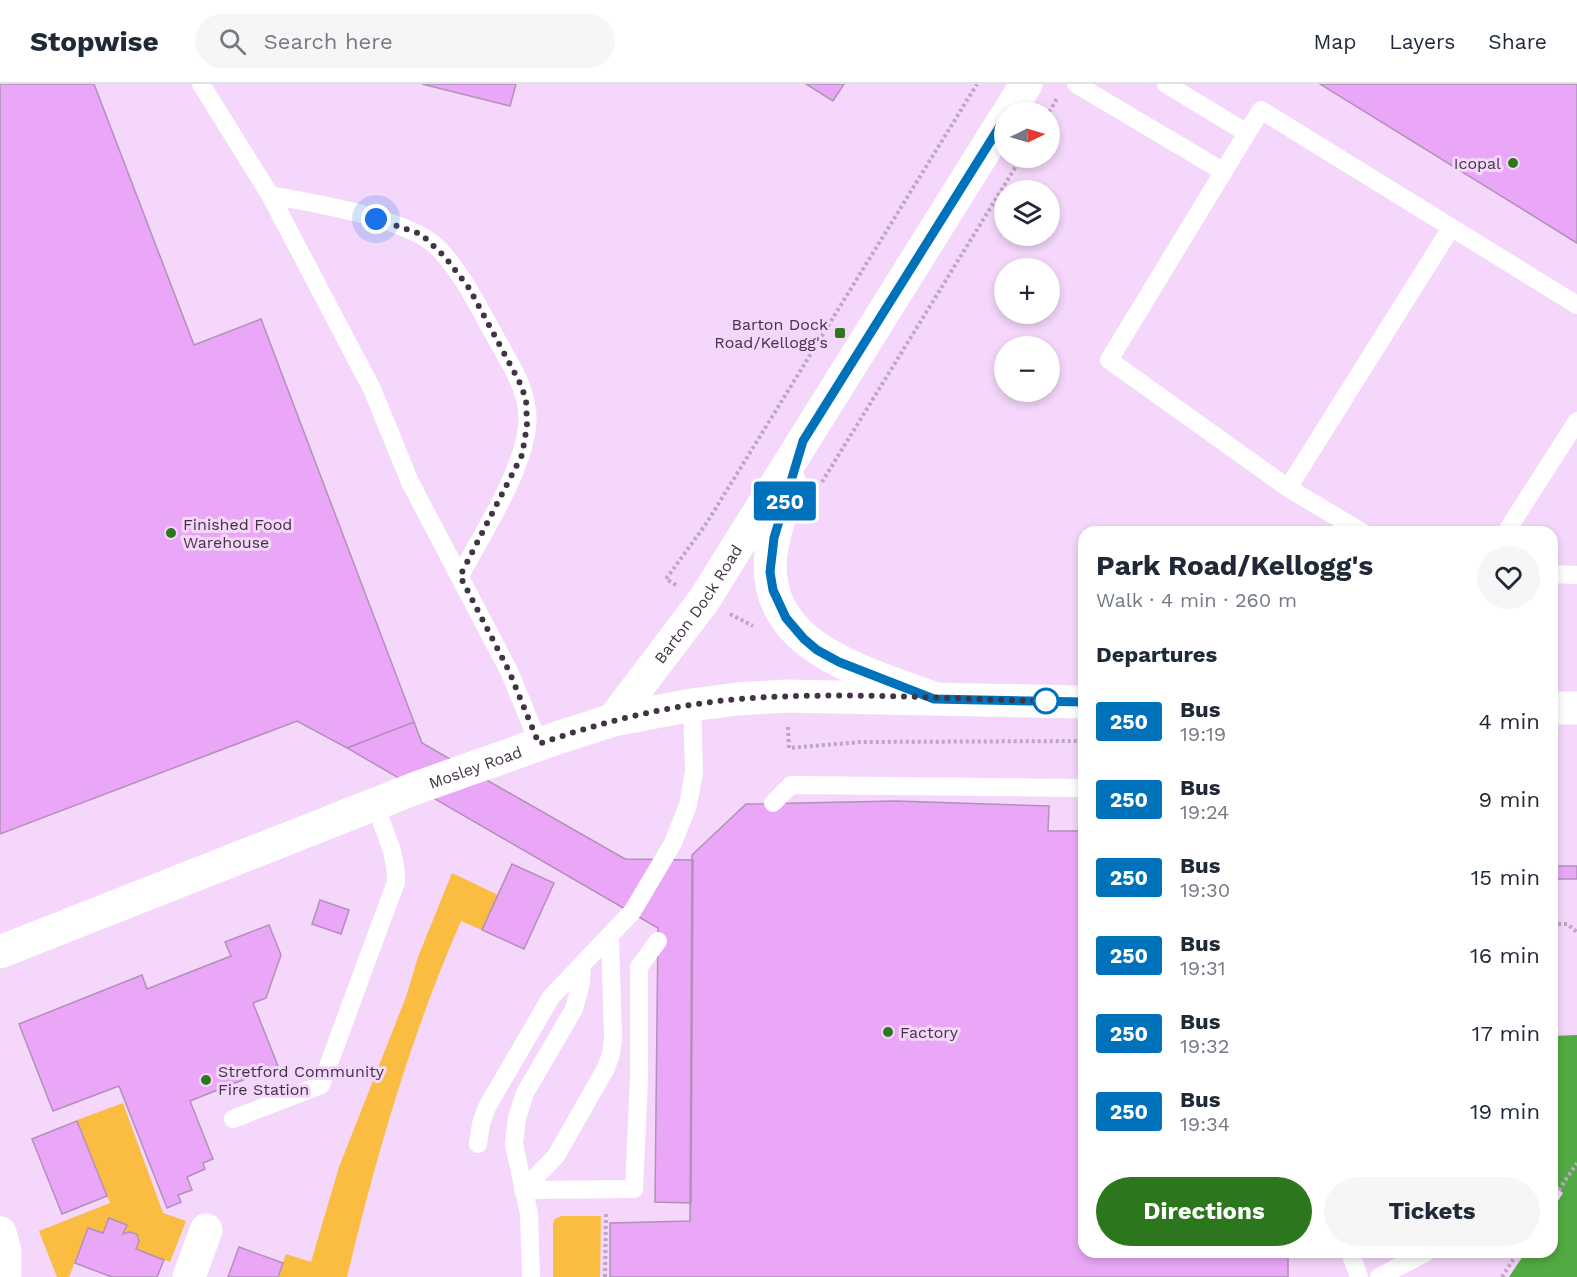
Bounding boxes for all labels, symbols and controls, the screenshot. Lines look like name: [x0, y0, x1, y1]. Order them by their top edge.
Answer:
search box: [195, 14, 615, 68]
text: Stopwise: [30, 25, 159, 58]
icon: search: [216, 25, 249, 58]
text: Search here: [264, 29, 393, 54]
text: Map: [1313, 29, 1356, 54]
text: Layers: [1389, 29, 1455, 54]
text: Share: [1488, 29, 1547, 54]
north arrow: [994, 102, 1060, 168]
map controls: [994, 102, 1060, 402]
place label: Icopal: [1454, 154, 1501, 173]
marker: Icopal: [1506, 156, 1520, 170]
button: layers: [994, 180, 1060, 246]
your location: [361, 204, 391, 234]
button: +: [994, 258, 1060, 324]
place label: Barton Dock Road/Kellogg's: [714, 315, 828, 352]
marker: Barton Dock Road/Kellogg's: [833, 326, 847, 340]
button: −: [994, 336, 1060, 402]
line badge: 250: [750, 482, 820, 520]
text: 250: [766, 489, 804, 514]
place label: Finished Food Warehouse: [183, 515, 292, 552]
marker: Finished Food Warehouse: [164, 526, 178, 540]
street label: Barton Dock Road: [650, 541, 746, 667]
button: heart: [1477, 546, 1540, 609]
text: Park Road/Kellogg's: [1096, 549, 1373, 582]
text: Walk · 4 min · 260 m: [1096, 588, 1297, 612]
text: Departures: [1096, 642, 1217, 667]
unlabelled marker: [1033, 688, 1059, 714]
text: Bus: [1180, 697, 1220, 722]
text: 250: [1110, 709, 1148, 734]
text: 4 min: [1479, 709, 1540, 734]
text: 19:19: [1180, 722, 1226, 746]
street label: Mosley Road: [426, 742, 525, 793]
text: Bus: [1180, 775, 1220, 800]
text: 250: [1110, 787, 1148, 812]
text: 9 min: [1478, 787, 1540, 812]
text: 19:24: [1180, 800, 1229, 824]
text: Bus: [1180, 853, 1220, 878]
text: 250: [1110, 865, 1148, 890]
text: 15 min: [1471, 865, 1540, 890]
text: 19:30: [1180, 878, 1230, 902]
text: Bus: [1180, 931, 1220, 956]
text: 250: [1110, 943, 1148, 968]
text: 16 min: [1470, 943, 1540, 968]
text: 19:31: [1180, 956, 1226, 980]
text: Bus: [1180, 1009, 1220, 1034]
text: 250: [1110, 1021, 1148, 1046]
text: 17 min: [1472, 1021, 1540, 1046]
place label: Factory: [900, 1023, 959, 1042]
marker: Factory: [881, 1025, 895, 1039]
text: 19:32: [1180, 1034, 1229, 1058]
place label: Stretford Community Fire Station: [218, 1062, 385, 1099]
marker: Stretford Community Fire Station: [199, 1073, 213, 1087]
text: Bus: [1180, 1087, 1220, 1112]
text: 250: [1110, 1099, 1148, 1124]
text: 19 min: [1470, 1099, 1540, 1124]
text: 19:34: [1180, 1112, 1230, 1136]
button: Directions: [1096, 1177, 1312, 1246]
button: Tickets: [1324, 1177, 1540, 1246]

